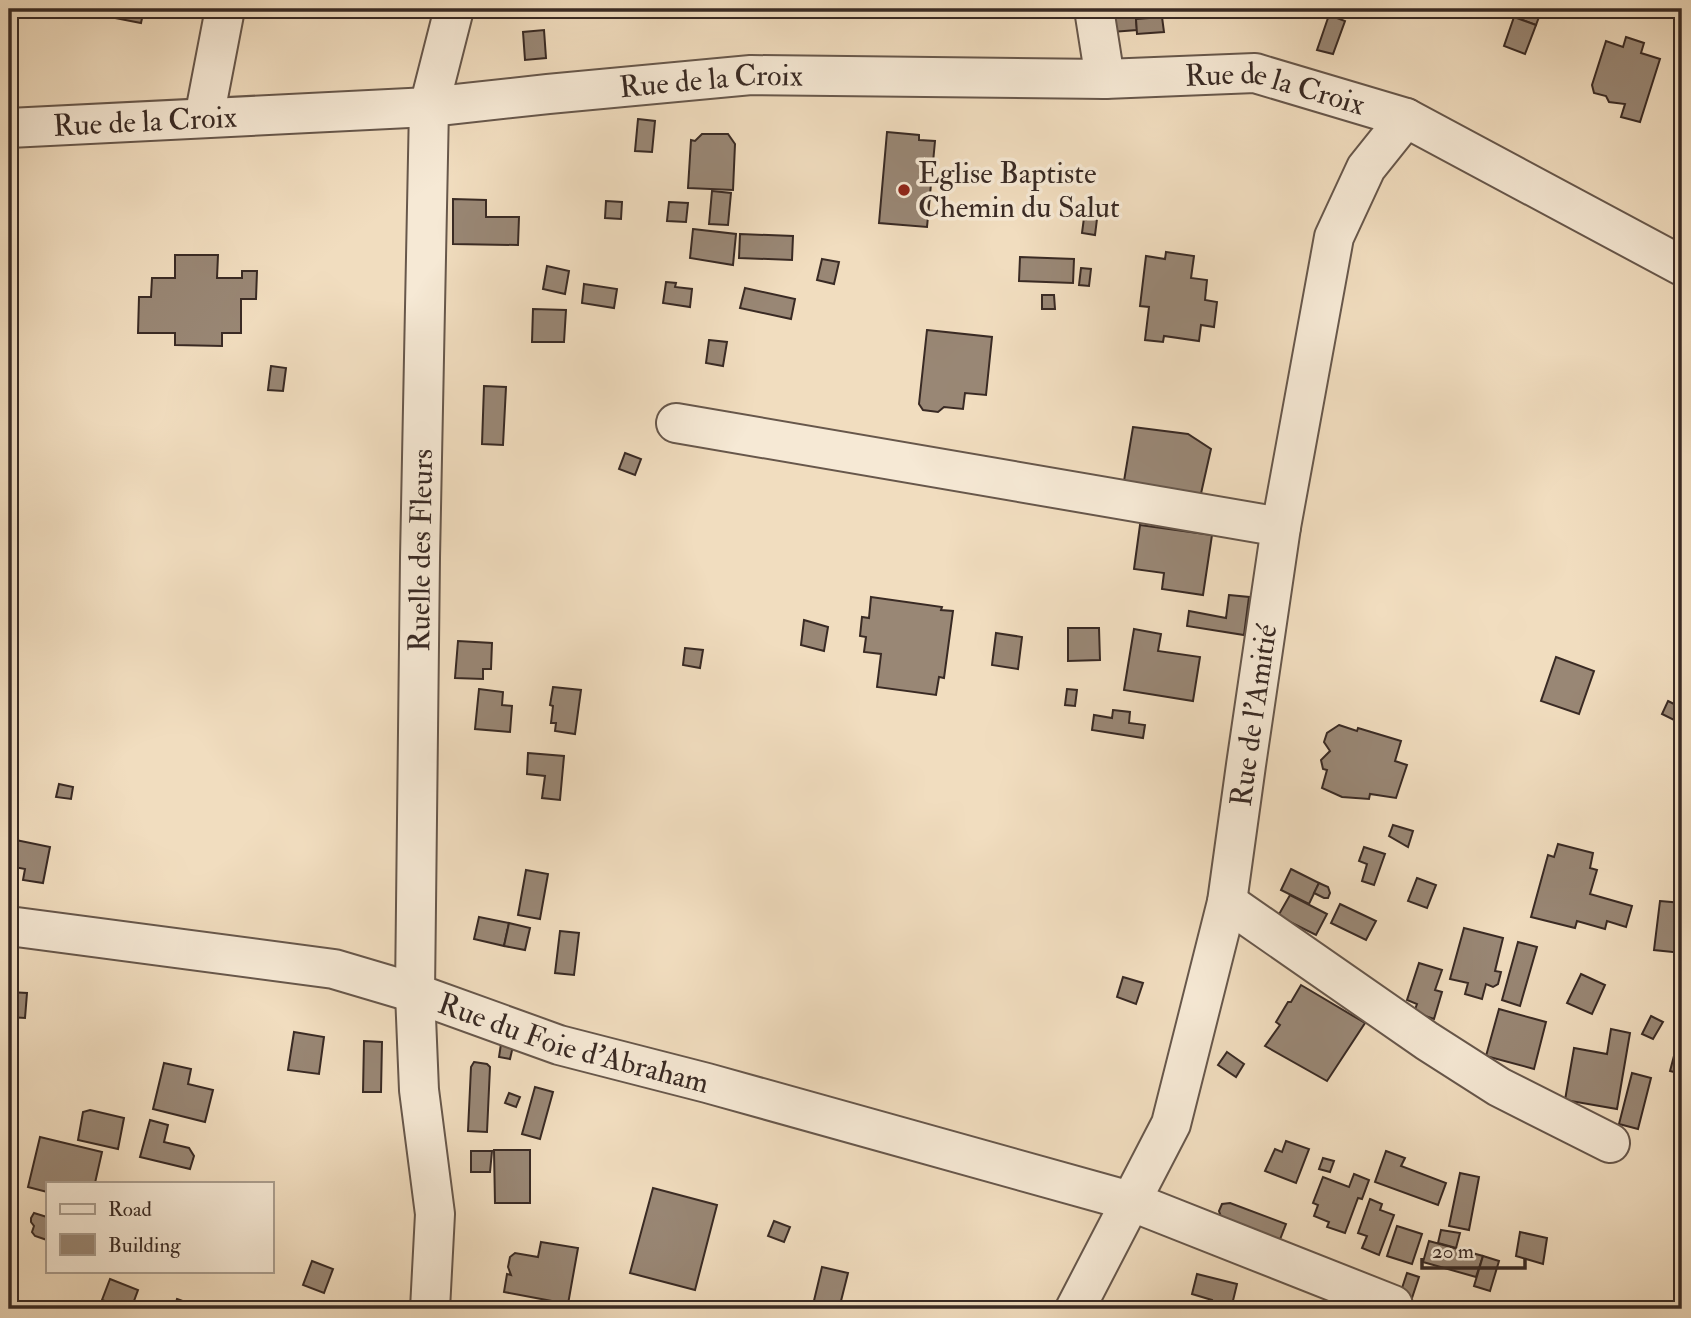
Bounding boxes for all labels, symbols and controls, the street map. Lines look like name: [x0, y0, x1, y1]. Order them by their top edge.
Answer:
street label: Rue de la Croix: [1184, 55, 1369, 123]
street label: Rue de la Croix: [618, 56, 803, 106]
street label: Rue de la Croix: [52, 98, 238, 144]
place label: Eglise Baptiste Chemin du Salut: [918, 155, 1120, 226]
marker: Eglise Baptiste Chemin du Salut: [896, 182, 912, 198]
street label: Ruelle des Fleurs: [400, 448, 441, 652]
street label: Rue de l'Amitié: [1222, 621, 1285, 809]
street label: Rue du Foie d'Abraham: [433, 984, 713, 1101]
legend: [46, 1182, 273, 1272]
text: Road: [108, 1196, 153, 1223]
scale bar: [1422, 1227, 1525, 1271]
text: Building: [108, 1232, 181, 1259]
text: 20 m: [1432, 1238, 1474, 1265]

